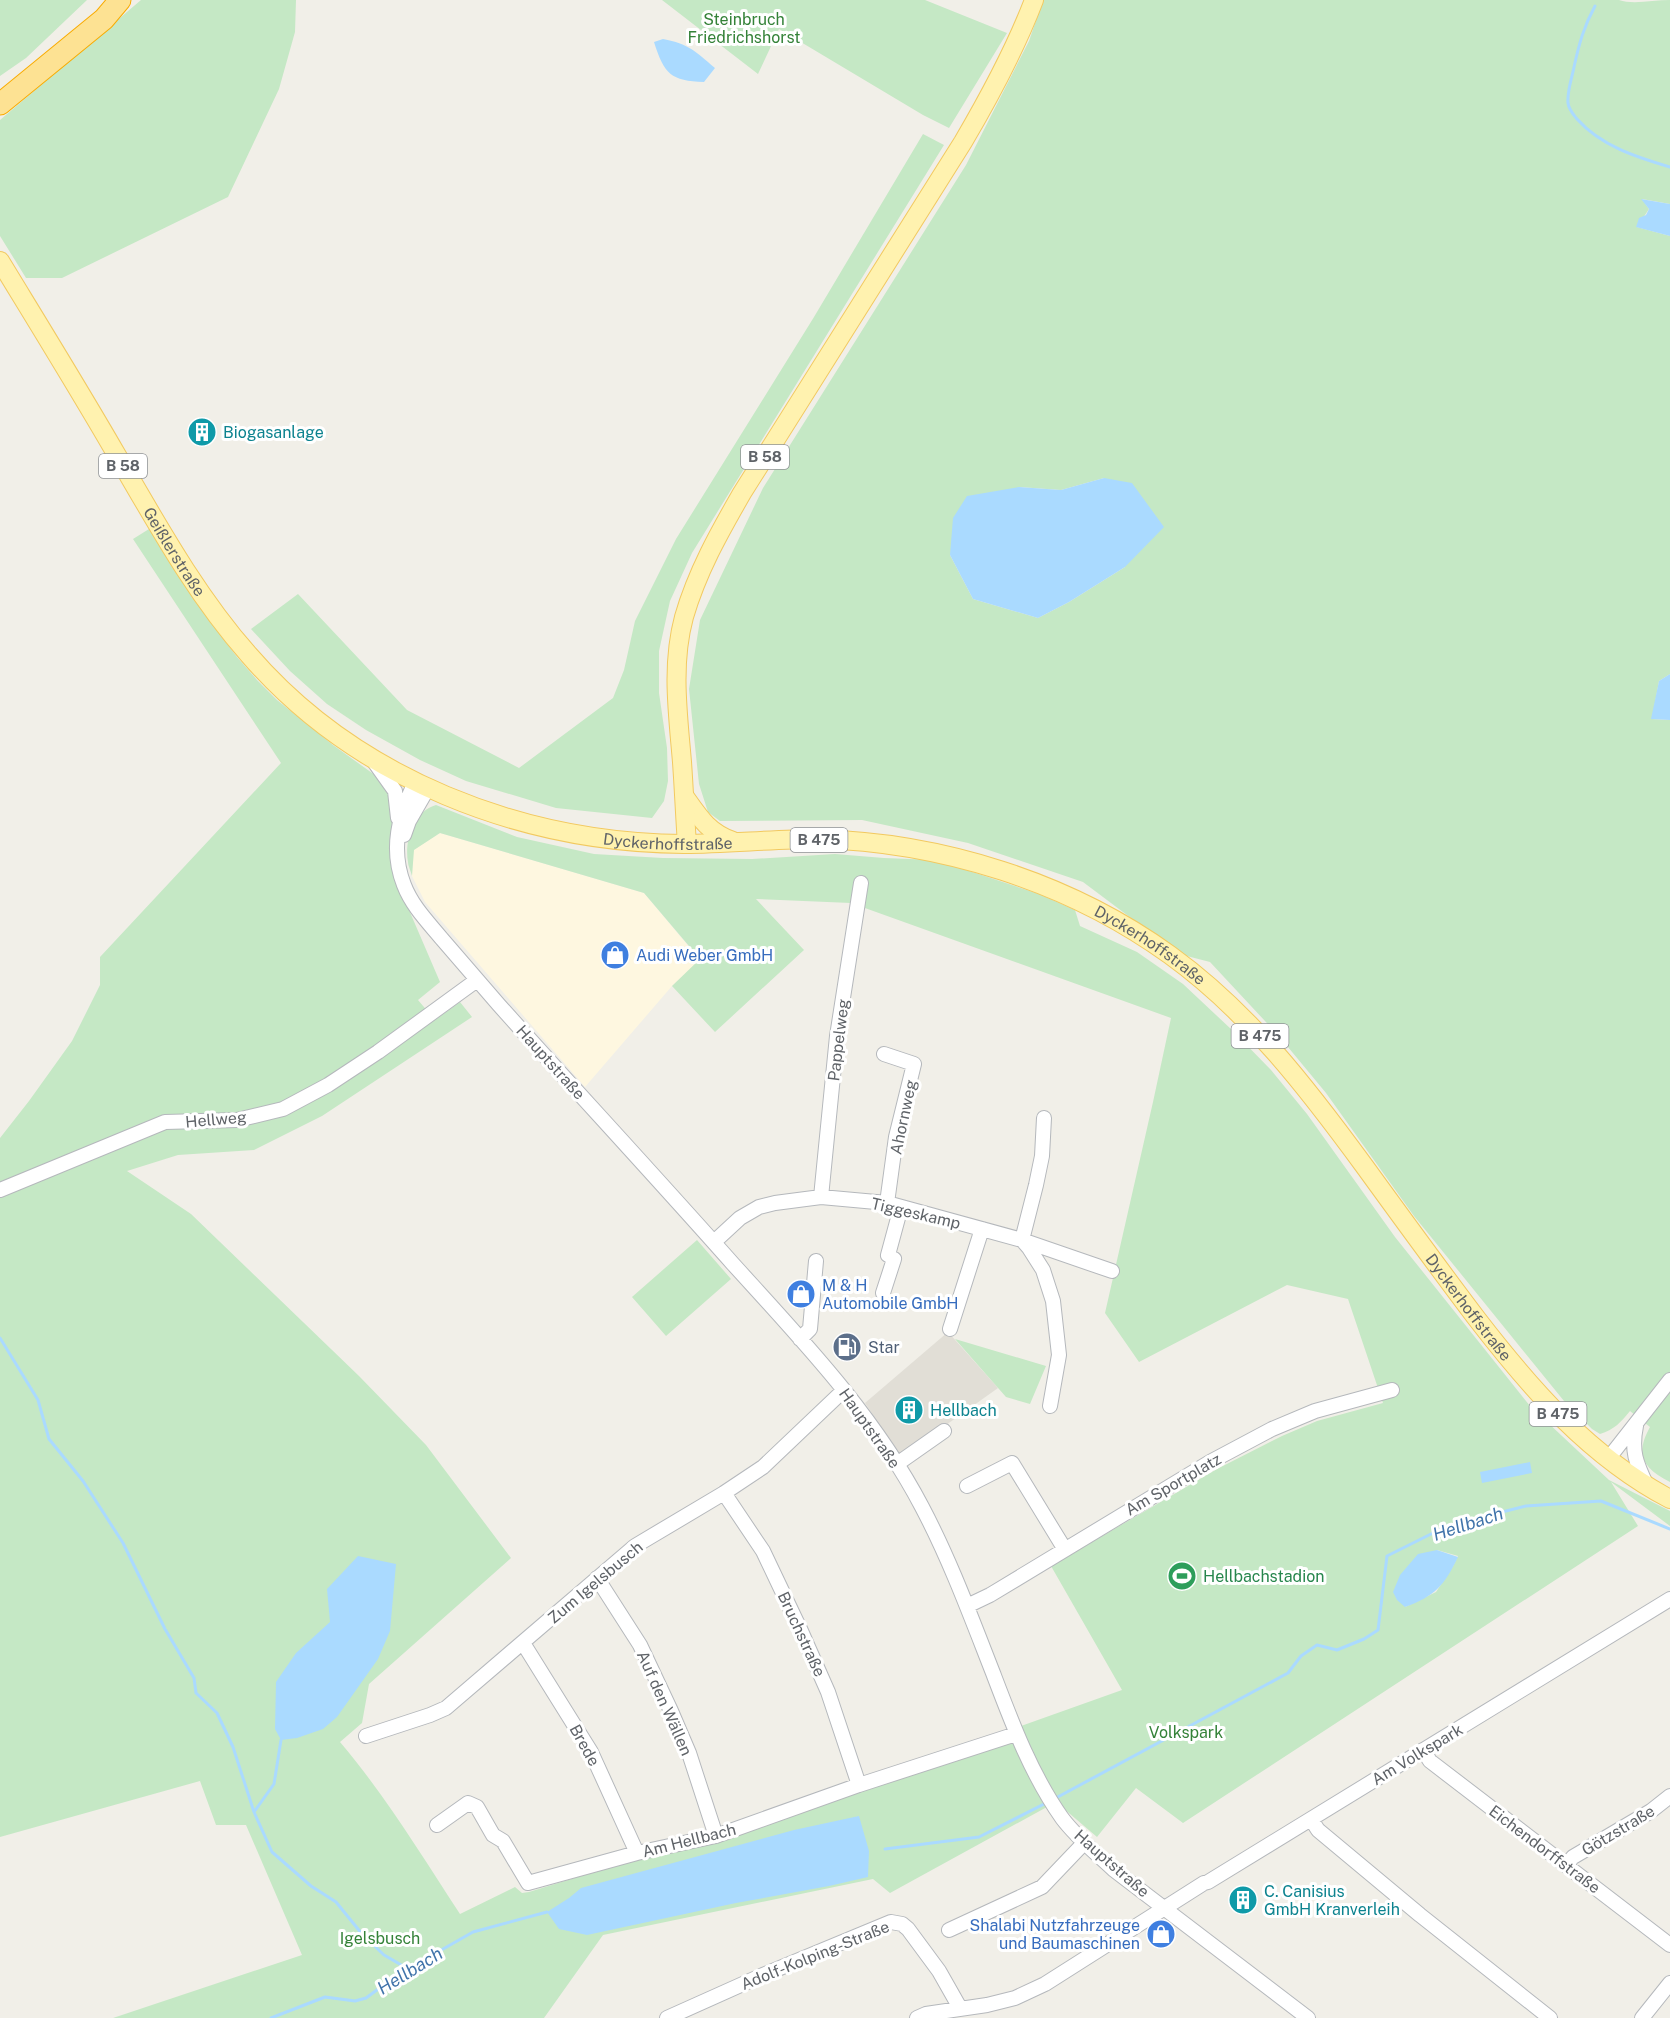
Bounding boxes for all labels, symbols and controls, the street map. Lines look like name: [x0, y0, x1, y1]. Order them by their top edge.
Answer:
park label: Steinbruch Friedrichshorst: [687, 10, 801, 47]
building icon: Biogasanlage: [186, 416, 218, 448]
place label: Biogasanlage: [223, 423, 324, 442]
road number: B 58: [741, 445, 789, 469]
road number: B 58: [99, 454, 147, 478]
street label: Geißlerstraße: [139, 504, 209, 600]
road number: B 475: [790, 828, 848, 852]
street label: Dyckerhoffstraße: [602, 829, 733, 854]
street label: Dyckerhoffstraße: [1091, 902, 1209, 989]
shop icon: Audi Weber GmbH: [599, 939, 631, 971]
place label: Audi Weber GmbH: [636, 946, 773, 965]
street label: Pappelweg: [824, 998, 853, 1082]
street label: Hauptstraße: [512, 1021, 589, 1103]
road number: B 475: [1232, 1024, 1288, 1048]
street label: Ahornweg: [886, 1078, 921, 1156]
street label: Hellweg: [185, 1107, 248, 1132]
street label: Tiggeskamp: [869, 1194, 962, 1233]
street label: Dyckerhoffstraße: [1421, 1250, 1515, 1365]
place label: M & H Automobile GmbH: [822, 1276, 959, 1313]
shop icon: M & H Automobile GmbH: [785, 1278, 817, 1310]
fuel station icon: Star: [831, 1331, 863, 1363]
place label: Star: [868, 1338, 900, 1357]
street label: Hauptstraße: [835, 1385, 904, 1472]
building icon: Hellbach: [893, 1394, 925, 1426]
place label: Hellbach: [930, 1401, 997, 1420]
road number: B 475: [1530, 1402, 1586, 1426]
street label: Am Sportplatz: [1122, 1449, 1225, 1519]
water label: Hellbach: [1430, 1502, 1506, 1545]
street label: Zum Igelsbusch: [544, 1537, 647, 1628]
sports icon: Hellbachstadion: [1166, 1560, 1198, 1592]
place label: Hellbachstadion: [1203, 1567, 1324, 1586]
street label: Bruchstraße: [774, 1589, 829, 1680]
street label: Auf den Wällen: [633, 1648, 696, 1759]
street label: Am Volkspark: [1368, 1720, 1466, 1789]
street label: Brede: [565, 1721, 604, 1769]
park label: Volkspark: [1149, 1723, 1223, 1742]
street label: Eichendorffstraße: [1485, 1801, 1604, 1897]
street label: Götzstraße: [1578, 1801, 1658, 1860]
street label: Am Hellbach: [640, 1820, 738, 1861]
street label: Hauptstraße: [1070, 1826, 1153, 1901]
place label: C. Canisius GmbH Kranverleih: [1264, 1882, 1400, 1919]
building icon: C. Canisius GmbH Kranverleih: [1227, 1884, 1259, 1916]
place label: Shalabi Nutzfahrzeuge und Baumaschinen: [970, 1916, 1140, 1953]
street label: Adolf-Kolping-Straße: [738, 1917, 892, 1994]
shop icon: Shalabi Nutzfahrzeuge und Baumaschinen: [1145, 1918, 1177, 1950]
park label: Igelsbusch: [340, 1929, 420, 1948]
water label: Hellbach: [373, 1942, 446, 1999]

